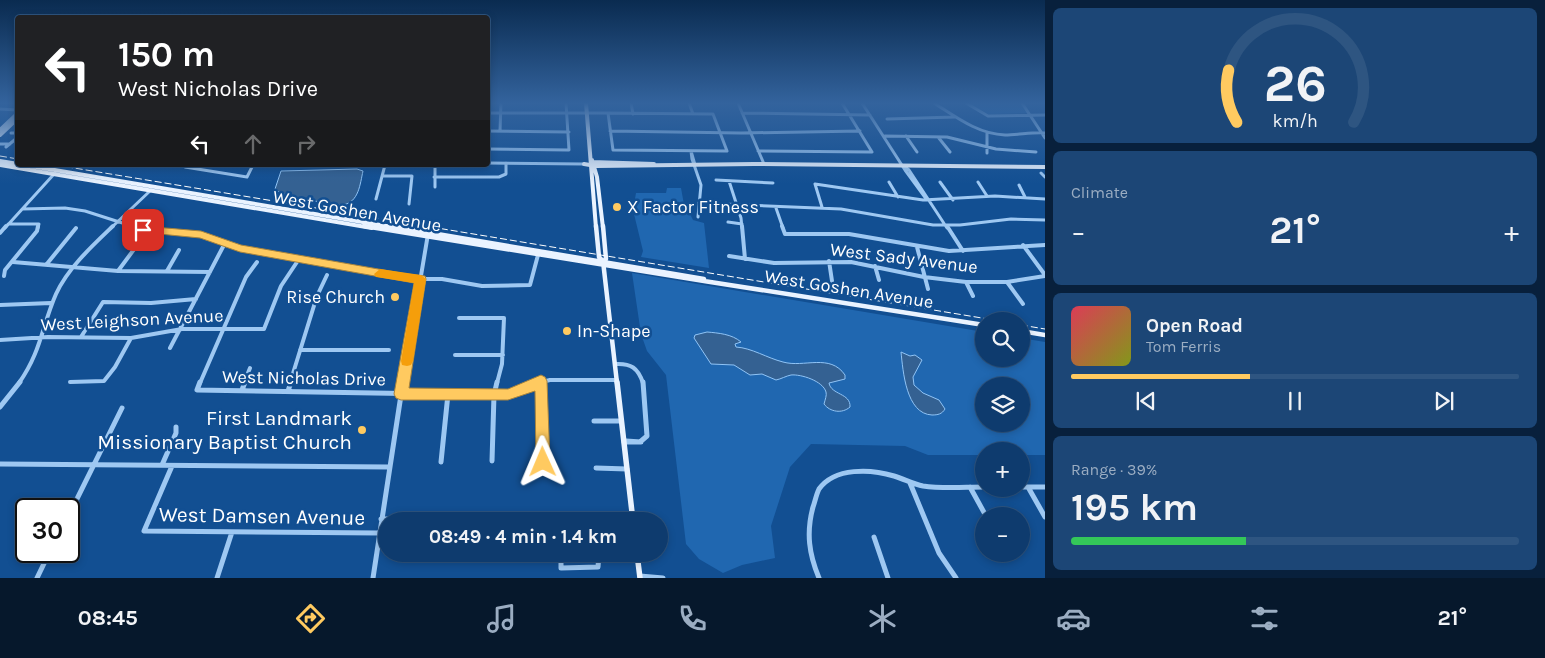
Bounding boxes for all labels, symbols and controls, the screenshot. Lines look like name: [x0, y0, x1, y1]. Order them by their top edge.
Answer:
text: 150 m: [118, 34, 215, 75]
icon: left: [35, 35, 100, 100]
text: 26: [1263, 53, 1327, 114]
text: West Nicholas Drive: [118, 76, 318, 102]
text: km/h: [1272, 111, 1318, 132]
icon: left: [186, 130, 214, 158]
icon: ahead: [239, 130, 267, 158]
icon: right: [292, 130, 320, 158]
text: Climate: [1071, 183, 1128, 202]
street label: West Goshen Avenue: [271, 185, 443, 237]
place label: X Factor Fitness: [627, 196, 759, 218]
marker: X Factor Fitness: [611, 201, 623, 213]
text: 21°: [1269, 208, 1321, 253]
pin: [122, 209, 164, 251]
text: −: [1071, 215, 1086, 248]
text: +: [1504, 215, 1519, 248]
icon: arrive: [129, 216, 157, 244]
street label: West Sady Avenue: [829, 238, 979, 278]
street label: West Goshen Avenue: [763, 265, 935, 313]
place label: Rise Church: [286, 286, 385, 308]
marker: Rise Church: [389, 291, 401, 303]
street label: West Leighson Avenue: [40, 304, 224, 336]
map controls: [975, 312, 1030, 562]
button: search: [975, 312, 1030, 367]
text: Open Road: [1146, 315, 1243, 337]
place label: In-Shape: [577, 320, 651, 342]
marker: In-Shape: [561, 325, 573, 337]
text: Tom Ferris: [1146, 337, 1221, 356]
street label: West Nicholas Drive: [222, 366, 386, 390]
button: layers: [975, 377, 1030, 432]
icon: previous: [1132, 387, 1160, 415]
icon: pause: [1281, 387, 1309, 415]
icon: next: [1430, 387, 1458, 415]
place label: First Landmark Missionary Baptist Church: [97, 406, 352, 454]
marker: First Landmark Missionary Baptist Church: [356, 424, 368, 436]
position arrow: [516, 435, 568, 487]
button: +: [975, 442, 1030, 497]
text: Range · 39%: [1071, 460, 1157, 479]
text: 195 km: [1071, 485, 1198, 530]
speed limit sign: 30: [15, 498, 80, 563]
street label: West Damsen Avenue: [159, 502, 365, 530]
button: −: [975, 507, 1030, 562]
text: 08:49 · 4 min · 1.4 km: [429, 526, 617, 548]
icon: directions: [293, 601, 328, 636]
icon: music: [484, 601, 519, 636]
icon: phone: [675, 601, 710, 636]
icon: climate: [865, 601, 900, 636]
icon: car: [1056, 601, 1091, 636]
icon: filters: [1247, 601, 1282, 636]
text: 08:45: [78, 605, 138, 631]
text: 21°: [1437, 605, 1467, 631]

